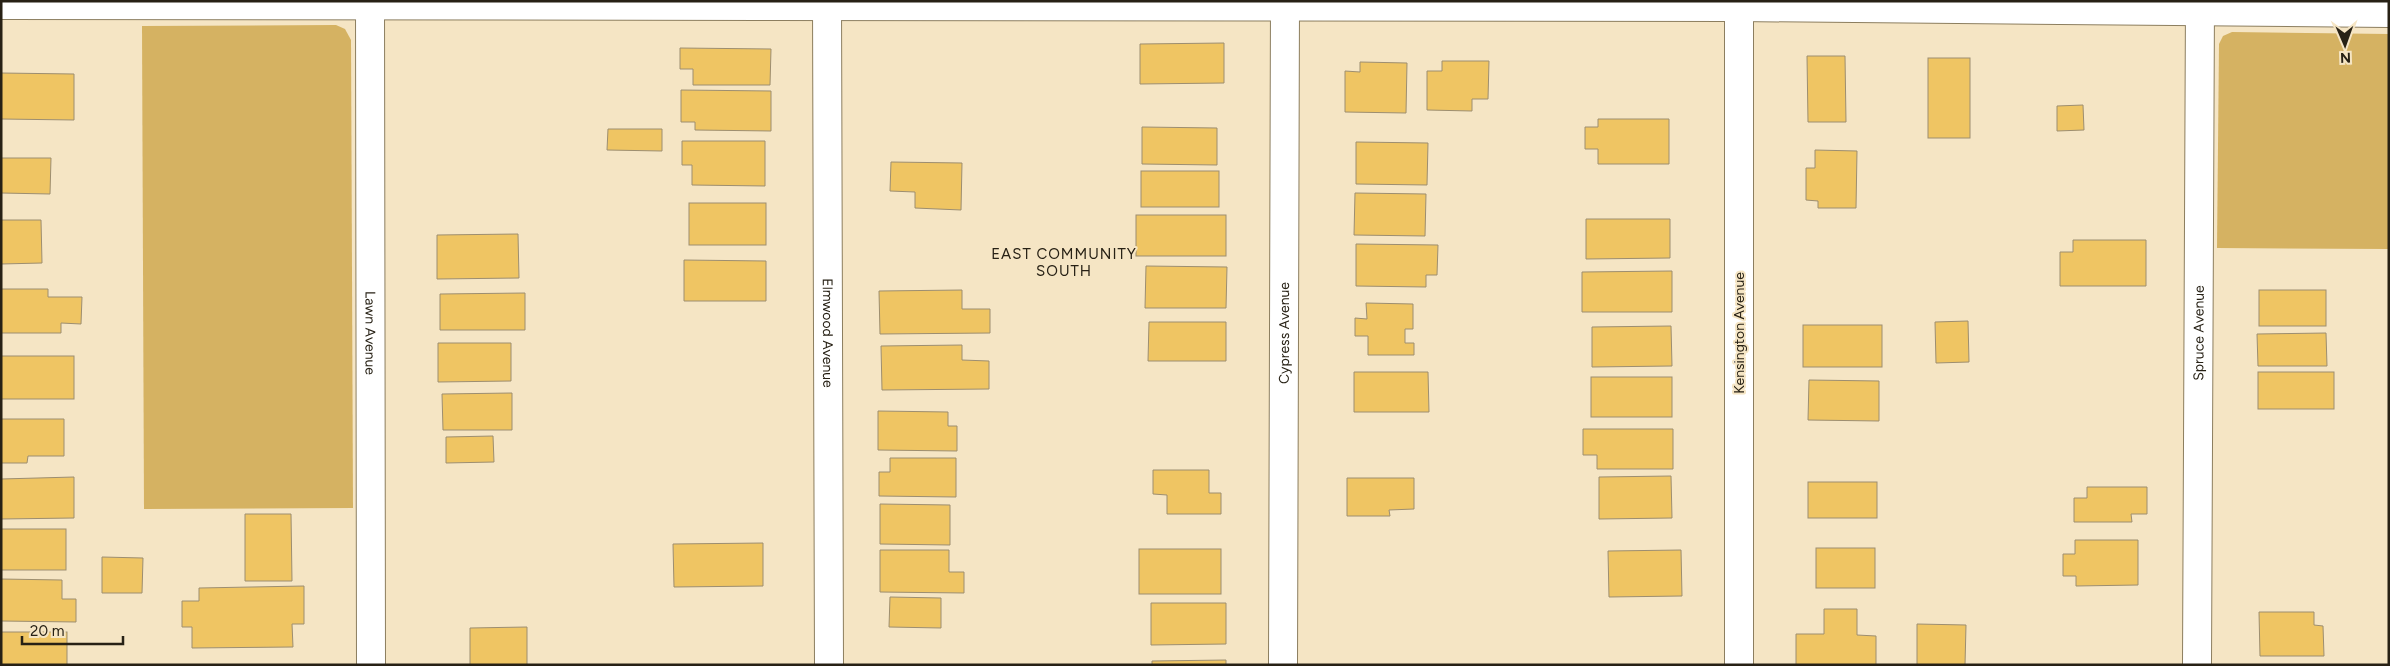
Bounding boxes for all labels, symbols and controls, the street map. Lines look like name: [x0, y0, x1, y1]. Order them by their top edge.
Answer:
north arrow: [2320, 20, 2370, 70]
text: N: [2340, 49, 2351, 66]
district label: EAST COMMUNITY SOUTH: [991, 245, 1137, 280]
street label: Kensington Avenue: [1731, 272, 1748, 394]
street label: Elmwood Avenue: [819, 278, 837, 388]
street label: Cypress Avenue: [1275, 282, 1293, 384]
street label: Spruce Avenue: [2190, 285, 2207, 381]
street label: Lawn Avenue: [362, 291, 379, 375]
scale bar: [22, 614, 124, 646]
text: 20 m: [30, 622, 64, 640]

